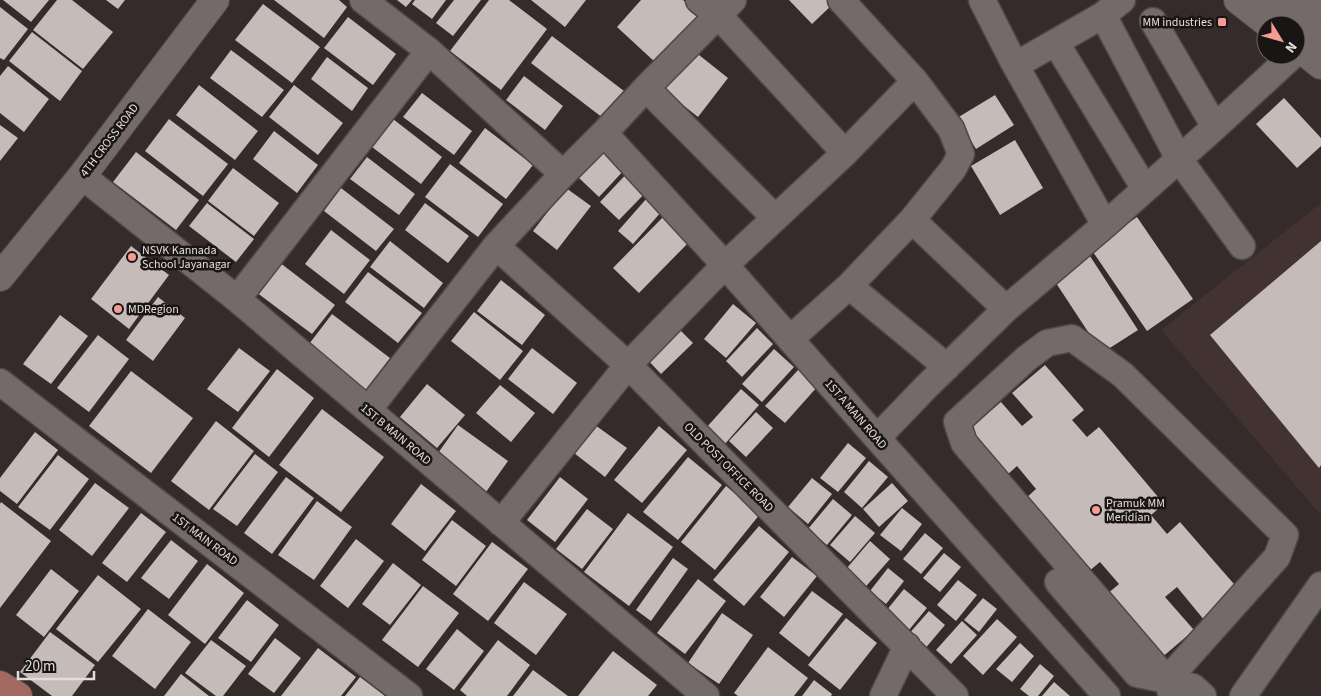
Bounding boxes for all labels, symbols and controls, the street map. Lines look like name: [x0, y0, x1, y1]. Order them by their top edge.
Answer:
place label: MM industries: [1143, 14, 1212, 31]
north arrow: [1256, 15, 1306, 65]
marker: MM industries: [1216, 16, 1228, 28]
text: N: [1280, 37, 1301, 57]
street label: 4TH CROSS ROAD: [76, 100, 143, 181]
place label: NSVK Kannada School Jayanagar: [142, 242, 232, 273]
marker: NSVK Kannada School Jayanagar: [126, 251, 138, 263]
place label: MDRegion: [128, 301, 179, 318]
marker: MDRegion: [112, 303, 124, 315]
street label: 1ST A MAIN ROAD: [821, 376, 891, 453]
street label: 1ST B MAIN ROAD: [357, 400, 435, 469]
street label: OLD POST OFFICE ROAD: [680, 419, 777, 516]
place label: Pramuk MM Meridian: [1106, 495, 1165, 526]
marker: Pramuk MM Meridian: [1090, 504, 1102, 516]
street label: 1ST MAIN ROAD: [168, 509, 241, 570]
scale bar: [18, 648, 94, 680]
text: 20 m: [25, 656, 55, 677]

